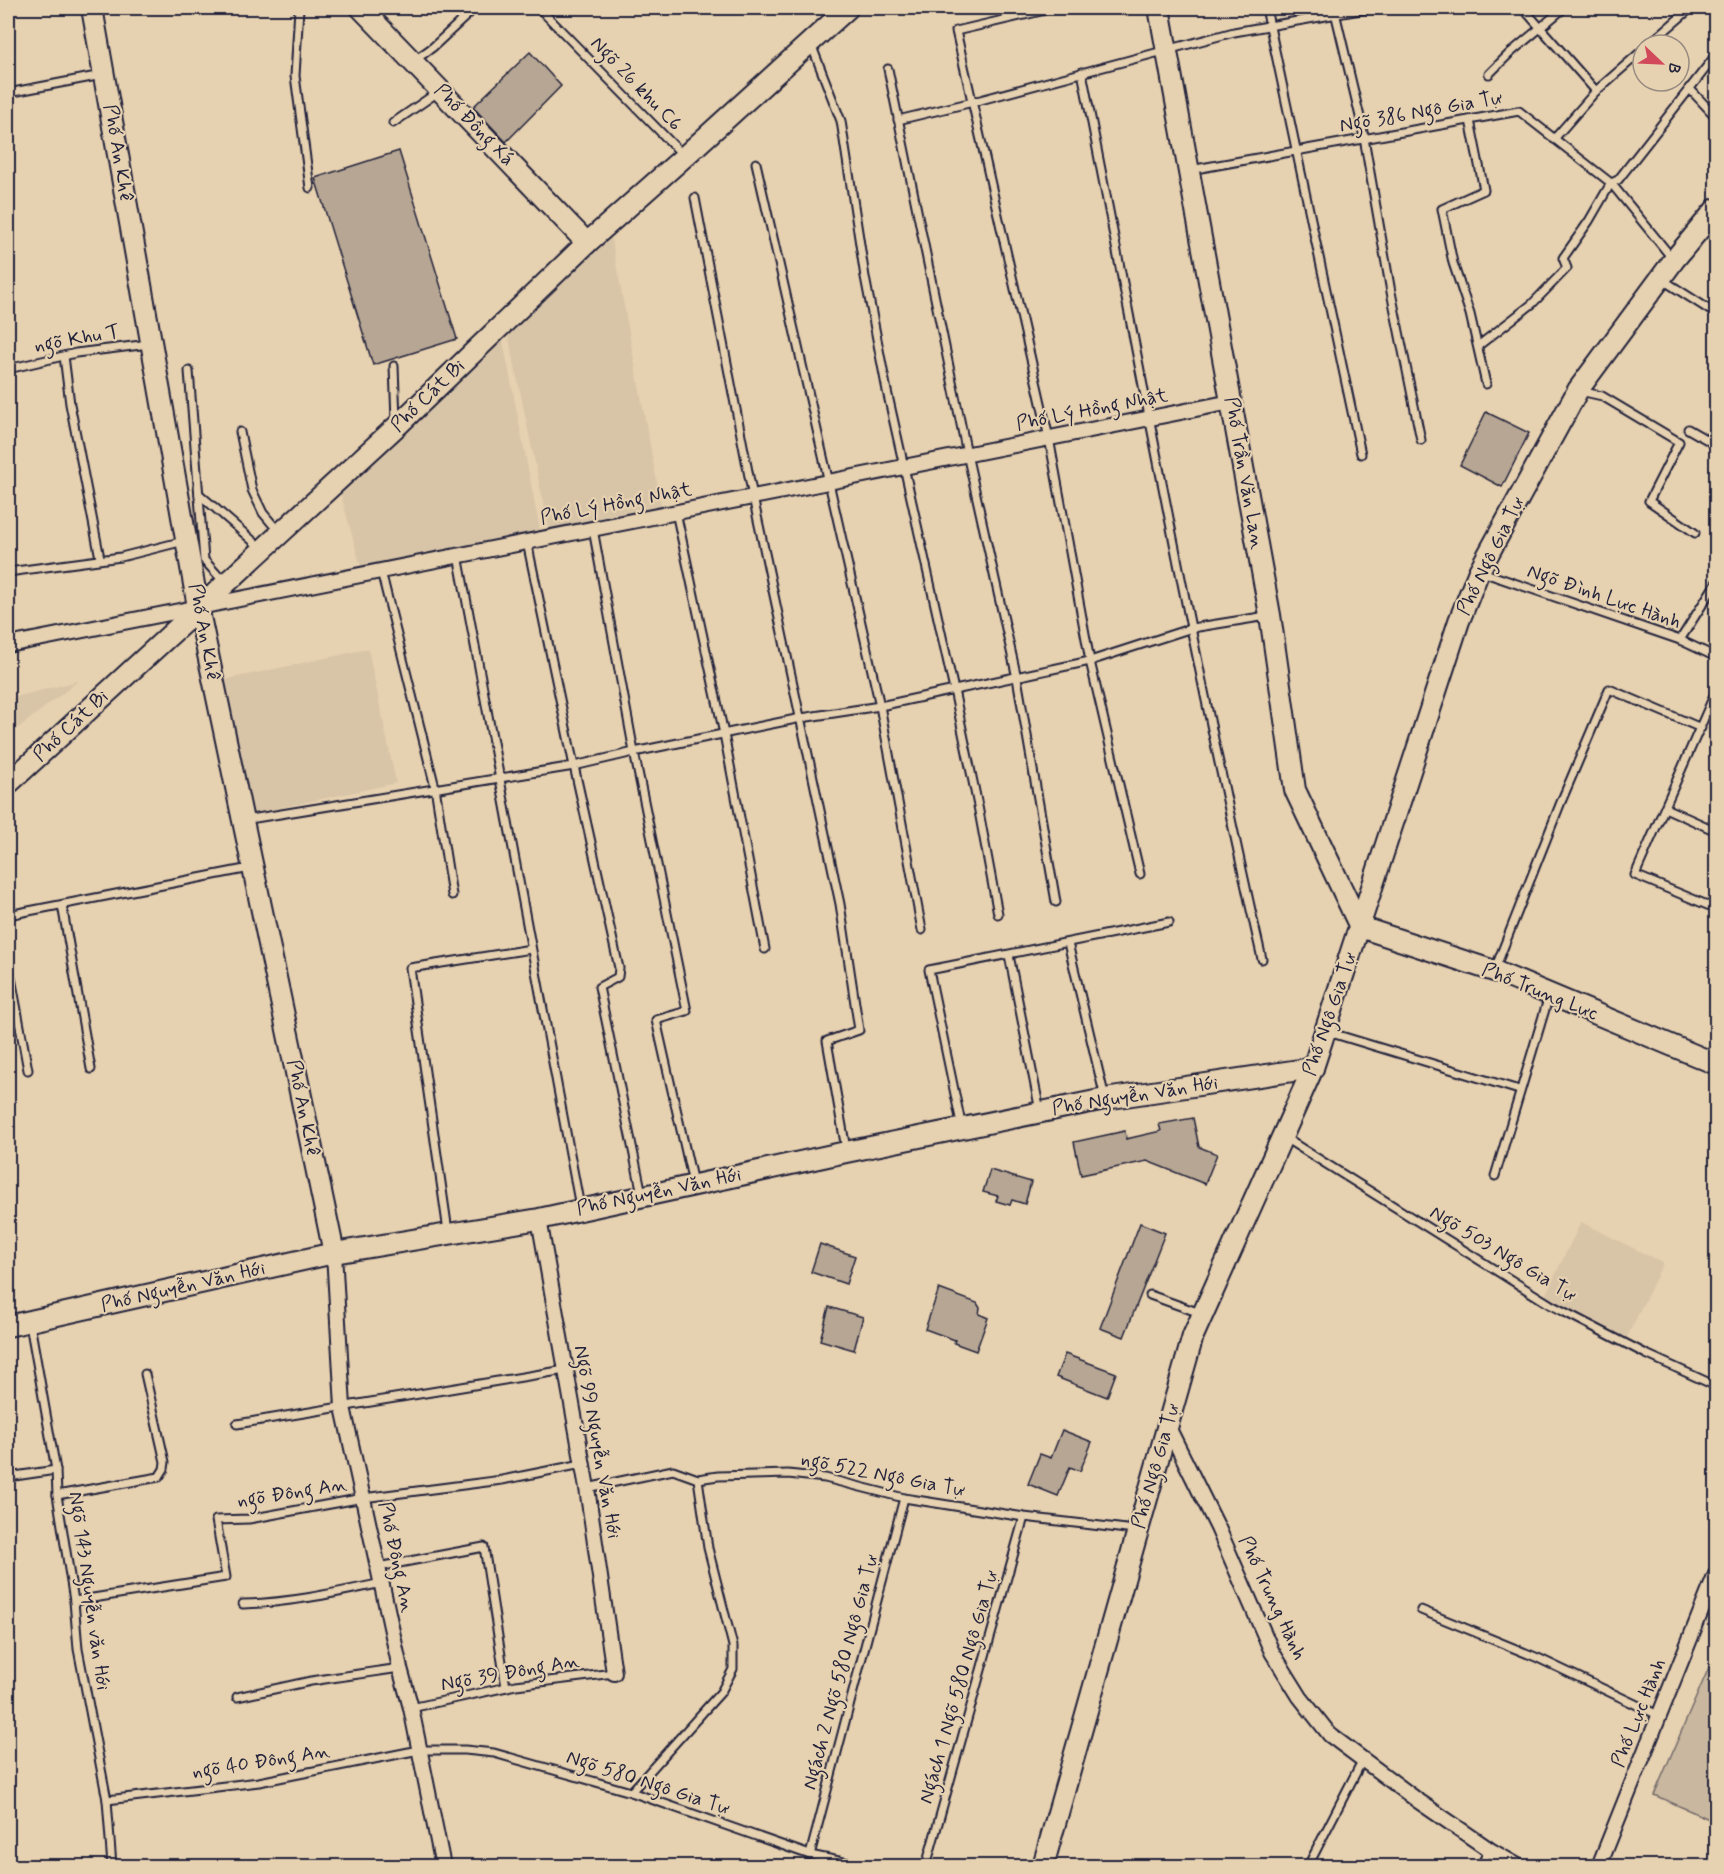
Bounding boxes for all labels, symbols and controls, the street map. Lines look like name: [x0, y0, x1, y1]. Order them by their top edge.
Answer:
street label: Ngõ 26 khu C6: [583, 31, 688, 139]
north arrow: [1631, 33, 1691, 93]
text: B: [1662, 60, 1685, 77]
street label: Phố Đồng Xá: [426, 78, 520, 174]
street label: Ngõ 386 Ngô Gia Tự: [1337, 84, 1505, 142]
street label: Phố An Khê: [96, 102, 140, 204]
street label: ngõ Khu T: [32, 318, 122, 362]
street label: Phố Cát Bi: [385, 354, 471, 438]
street label: Phố Lý Hồng Nhật: [1014, 382, 1171, 440]
street label: Phố Trần Văn Lan: [1217, 395, 1271, 552]
street label: Phố Lý Hồng Nhật: [538, 476, 695, 534]
street label: Phố Ngô Gia Tự: [1451, 492, 1533, 621]
street label: Ngõ Đình Lực Hành: [1523, 558, 1685, 638]
street label: Phố An Khê: [181, 581, 227, 683]
street label: Phố Cát Bi: [27, 684, 115, 768]
street label: Phố Ngô Gia Tự: [1296, 948, 1366, 1080]
street label: Phố Trung Lực: [1478, 956, 1602, 1028]
street label: Phố An Khê: [280, 1057, 326, 1159]
street label: Phố Nguyễn Văn Hới: [1050, 1070, 1220, 1124]
street label: Phố Nguyễn Văn Hới: [574, 1161, 744, 1225]
street label: Ngõ 503 Ngô Gia Tự: [1423, 1199, 1582, 1310]
street label: Phố Nguyễn Văn Hới: [98, 1255, 268, 1321]
street label: Ngõ 99 Nguyễn Văn Hới: [565, 1343, 627, 1541]
street label: Phố Ngô Gia Tự: [1125, 1400, 1189, 1532]
street label: ngõ 522 Ngô Gia Tự: [798, 1446, 967, 1506]
street label: ngõ Đông An: [235, 1471, 349, 1517]
street label: Ngõ 143 Nguyễn văn Hới: [60, 1490, 116, 1692]
street label: Phố Đông An: [369, 1499, 421, 1616]
street label: Phố Trung Hành: [1231, 1532, 1313, 1664]
street label: Ngách 2 Ngõ 580 Ngô Gia Tự: [797, 1551, 887, 1793]
street label: Ngách 1 Ngõ 580 Ngô Gia Tự: [913, 1567, 1007, 1808]
street label: Ngõ 39 Đông An: [439, 1647, 582, 1700]
street label: Phố Lực Hành: [1605, 1655, 1673, 1771]
street label: ngõ 40 Đông An: [190, 1738, 332, 1788]
street label: Ngõ 580 Ngô Gia Tự: [562, 1744, 733, 1824]

